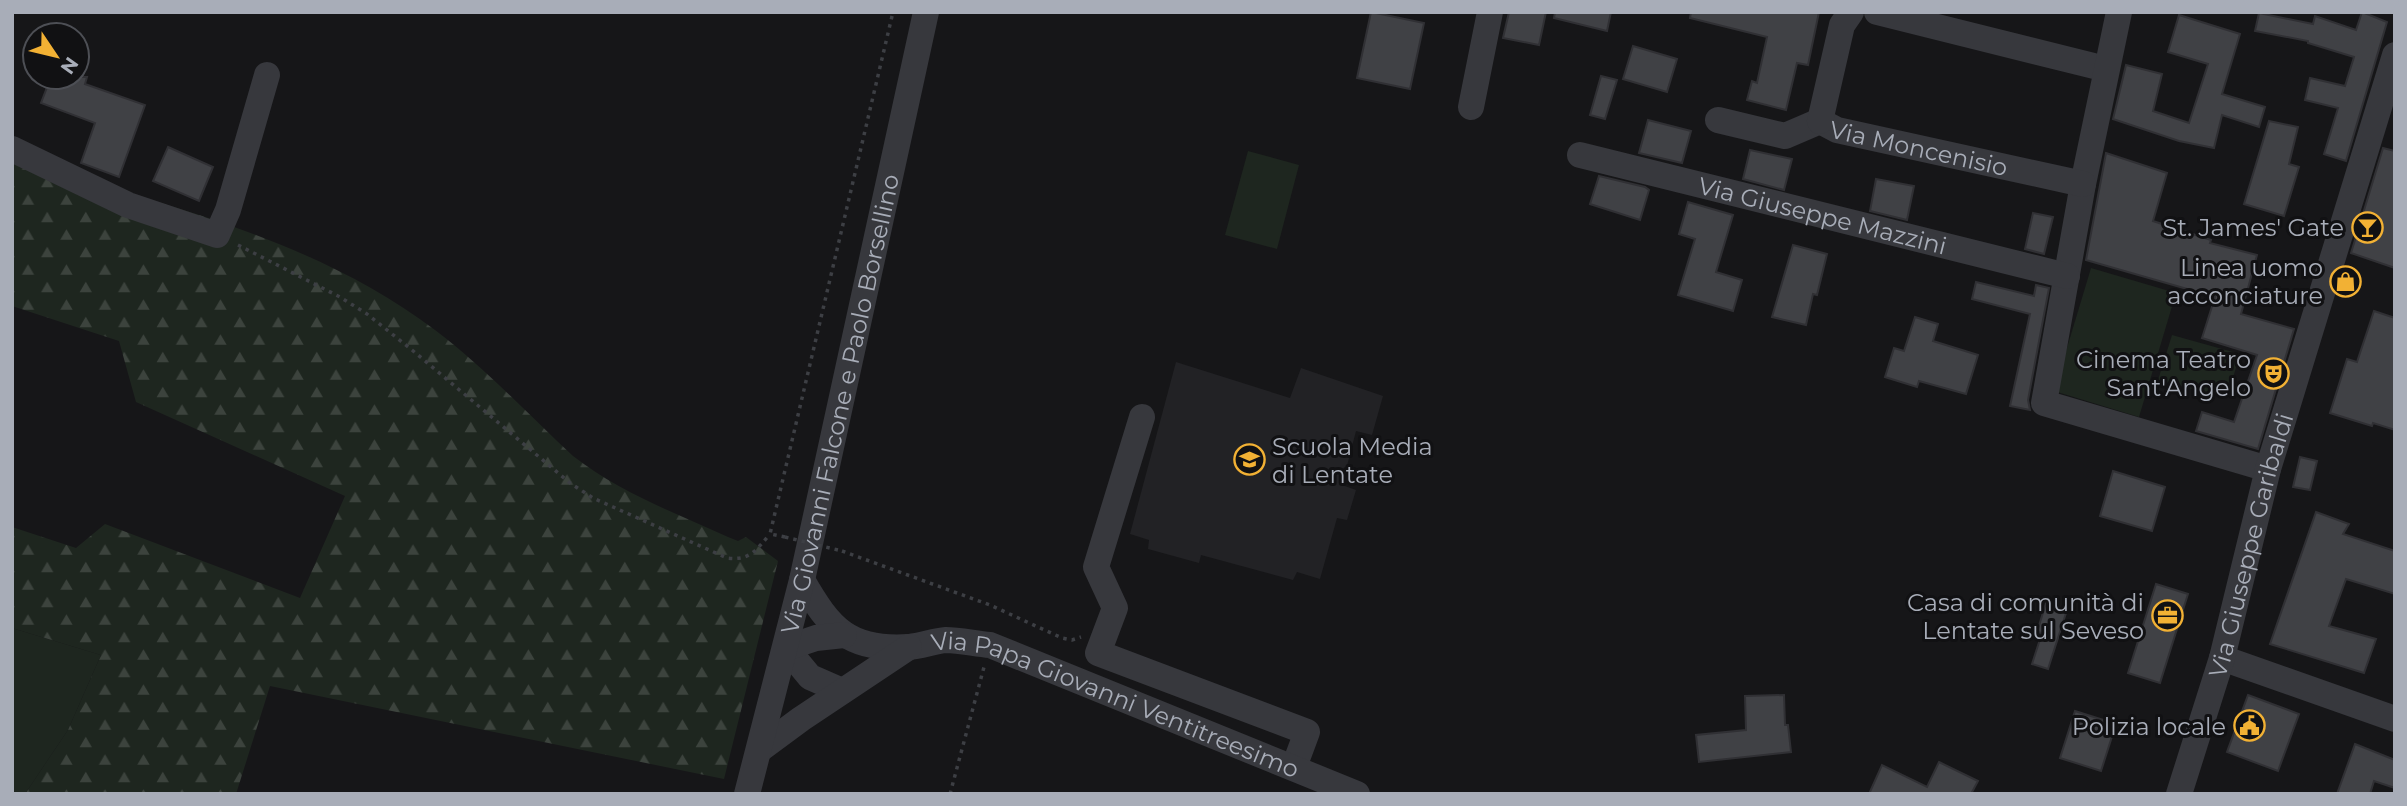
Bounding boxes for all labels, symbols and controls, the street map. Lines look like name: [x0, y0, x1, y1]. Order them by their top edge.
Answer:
north arrow: [21, 21, 91, 91]
text: N: [56, 53, 83, 78]
street label: Via Moncenisio: [1827, 114, 2010, 182]
street label: Via Giuseppe Mazzini: [1695, 170, 1950, 260]
street label: Via Giovanni Falcone e Paolo Borsellino: [774, 171, 905, 637]
bar icon: St. James' Gate: [2350, 210, 2384, 244]
place label: St. James' Gate: [2162, 213, 2344, 242]
place label: Linea uomo acconciature: [2167, 253, 2323, 310]
shop icon: Linea uomo acconciature: [2329, 264, 2363, 298]
place label: Cinema Teatro Sant'Angelo: [2076, 345, 2251, 402]
theatre icon: Cinema Teatro Sant'Angelo: [2257, 356, 2291, 390]
street label: Via Giuseppe Garibaldi: [2202, 409, 2299, 681]
place label: Scuola Media di Lentate: [1272, 432, 1433, 489]
school or university icon: Scuola Media di Lentate: [1232, 443, 1266, 477]
place label: Casa di comunità di Lentate sul Seveso: [1907, 588, 2144, 645]
office icon: Casa di comunità di Lentate sul Seveso: [2150, 599, 2184, 633]
street label: Via Papa Giovanni Ventitreesimo: [929, 625, 1304, 784]
public building icon: Polizia locale: [2232, 709, 2266, 743]
place label: Polizia locale: [2072, 712, 2226, 741]

